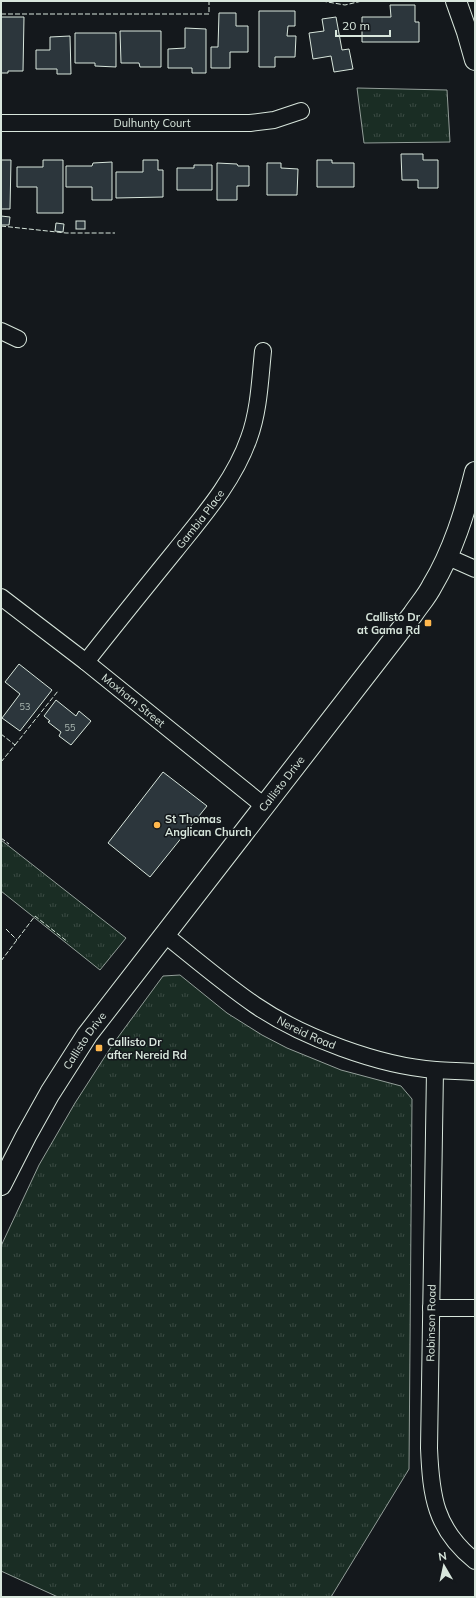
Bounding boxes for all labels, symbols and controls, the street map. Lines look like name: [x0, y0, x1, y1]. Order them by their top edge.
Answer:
scale bar: [336, 12, 390, 38]
text: 20 m: [342, 18, 370, 33]
street label: Dulhunty Court: [113, 116, 191, 130]
street label: Gambia Place: [173, 487, 227, 551]
place label: Callisto Dr at Gama Rd: [357, 610, 421, 637]
marker: Callisto Dr at Gama Rd: [423, 618, 433, 628]
street label: Moxham Street: [99, 671, 168, 730]
house number: 53: [20, 701, 30, 712]
house number: 55: [65, 722, 76, 733]
street label: Callisto Drive: [256, 753, 308, 814]
place label: St Thomas Anglican Church: [165, 812, 252, 839]
marker: St Thomas Anglican Church: [152, 820, 162, 830]
street label: Callisto Drive: [60, 1009, 109, 1072]
street label: Nereid Road: [274, 1013, 338, 1052]
place label: Callisto Dr after Nereid Rd: [107, 1035, 187, 1062]
marker: Callisto Dr after Nereid Rd: [94, 1043, 104, 1053]
street label: Robinson Road: [423, 1284, 439, 1362]
north arrow: [424, 1546, 464, 1586]
text: N: [437, 1549, 448, 1564]

